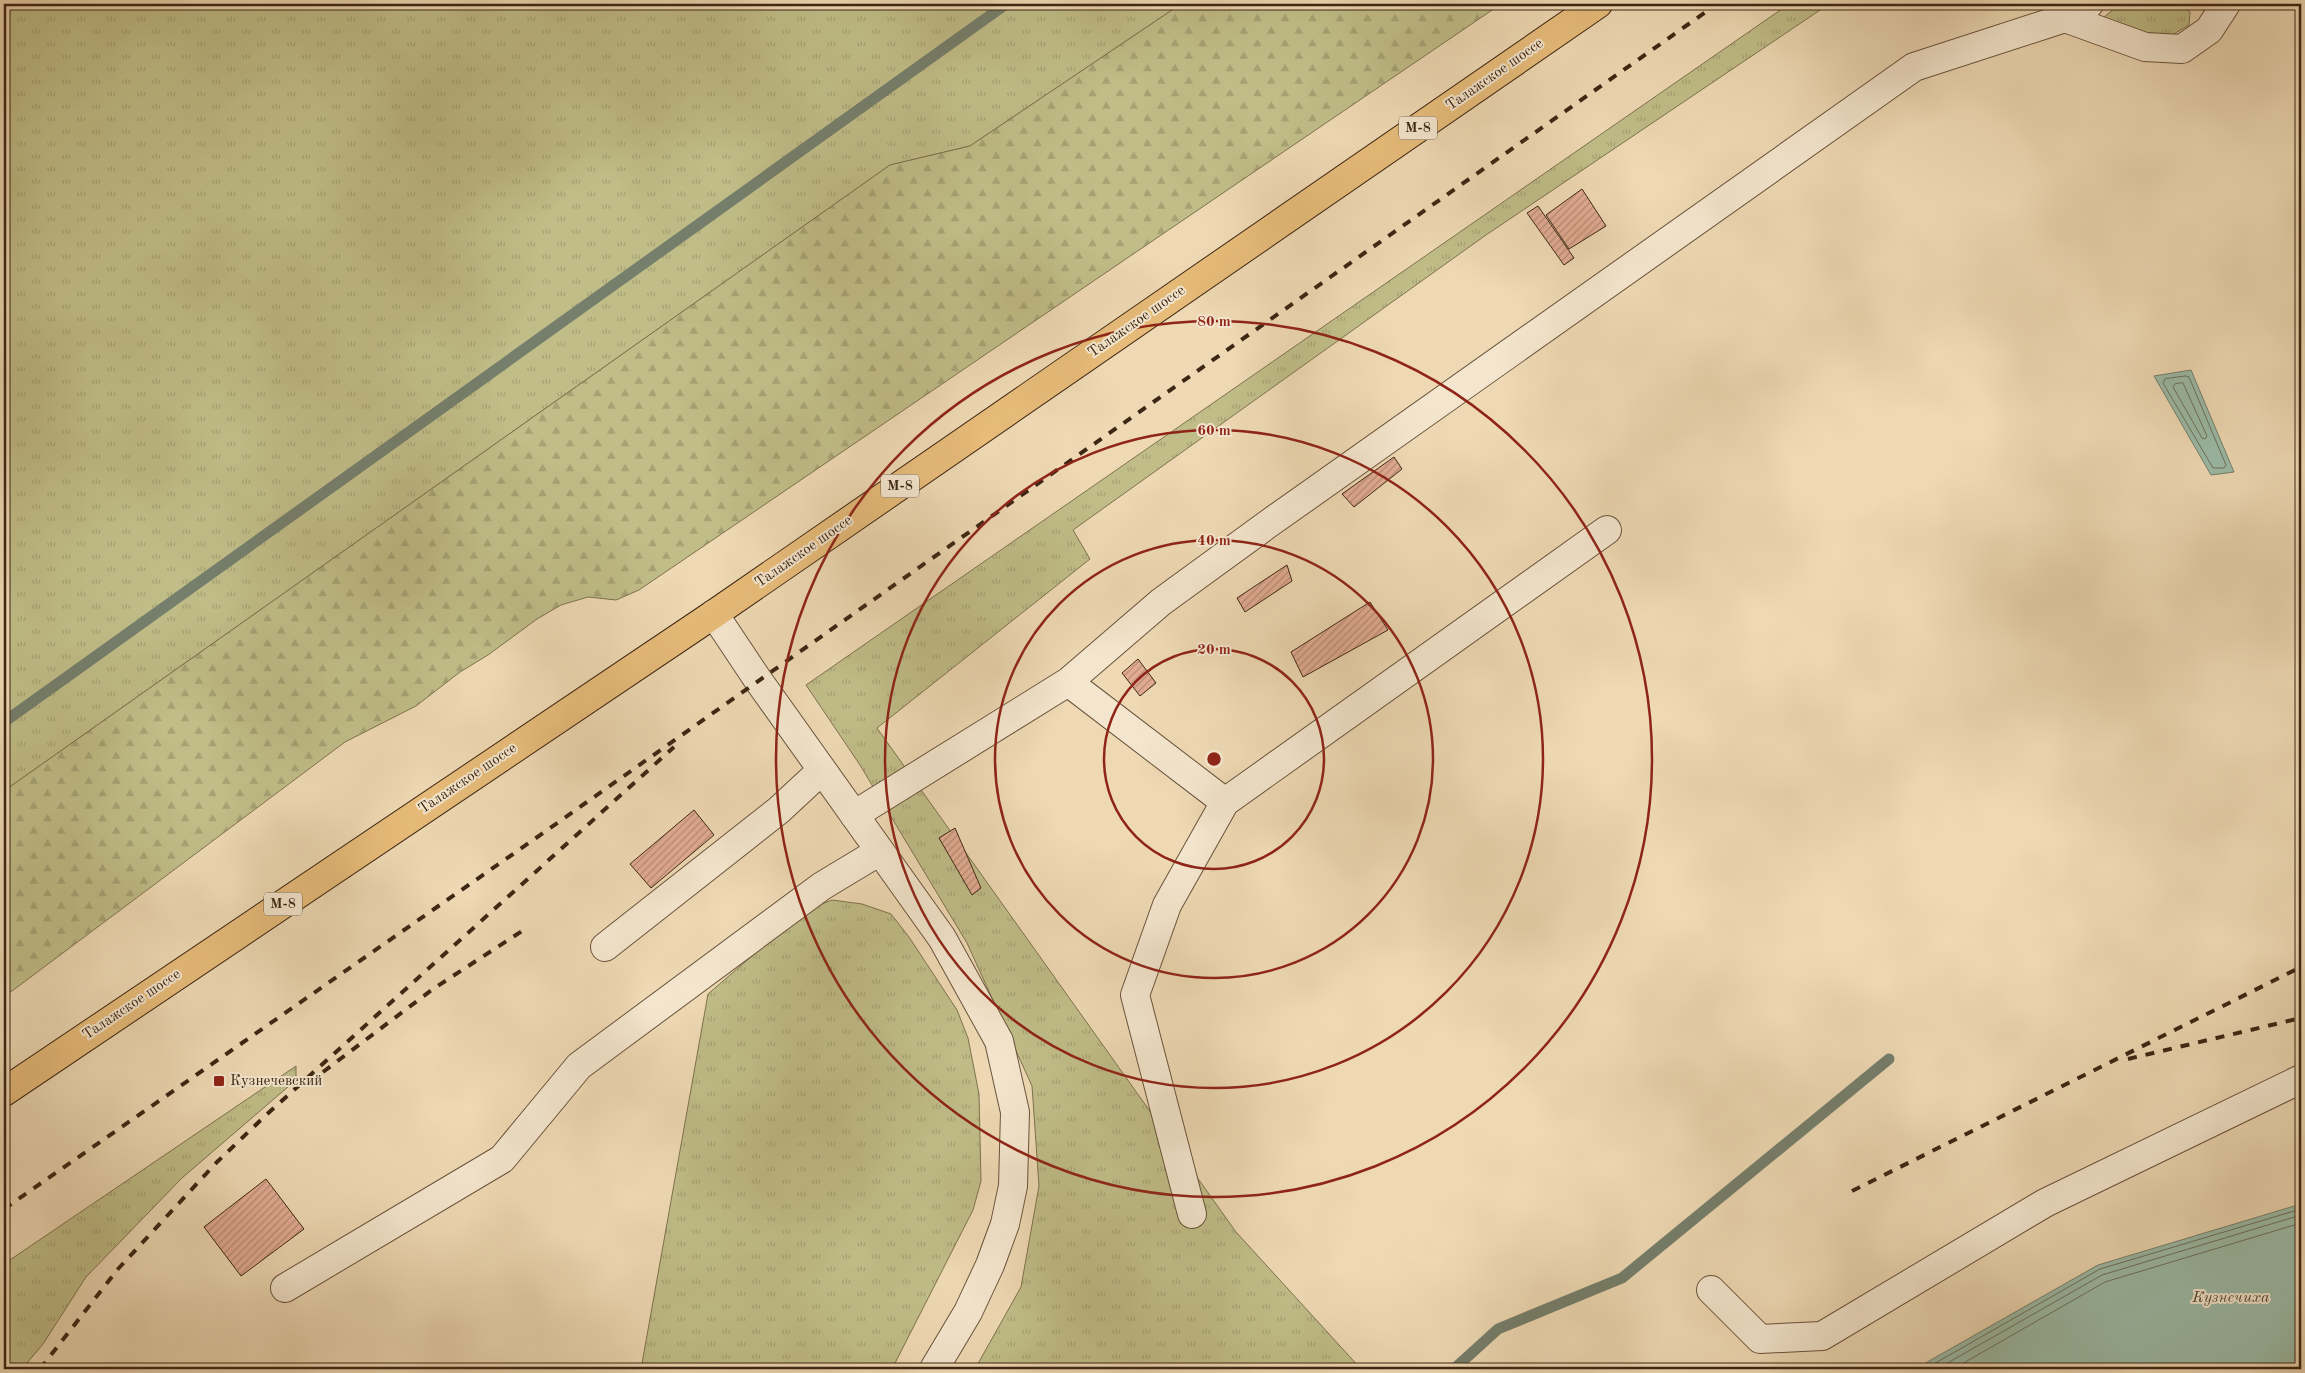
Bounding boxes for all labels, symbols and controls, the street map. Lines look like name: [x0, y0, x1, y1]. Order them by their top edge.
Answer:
street label: Талажское шоссе: [1444, 36, 1546, 114]
road number: М-8: [1399, 116, 1437, 140]
street label: Талажское шоссе: [1086, 283, 1188, 361]
text: 80 m: [1197, 315, 1231, 330]
text: 60 m: [1197, 424, 1231, 439]
road number: М-8: [881, 474, 919, 498]
street label: Талажское шоссе: [753, 513, 855, 591]
text: 40 m: [1197, 534, 1231, 549]
text: 20 m: [1197, 643, 1231, 658]
street label: Талажское шоссе: [416, 741, 520, 817]
centre of rings: [1205, 750, 1223, 768]
road number: М-8: [264, 892, 302, 916]
street label: Талажское шоссе: [80, 967, 184, 1043]
marker: Кузнечевский: [212, 1074, 226, 1088]
place label: Кузнечевский: [230, 1074, 322, 1089]
water label: Кузнечиха: [2191, 1290, 2270, 1306]

